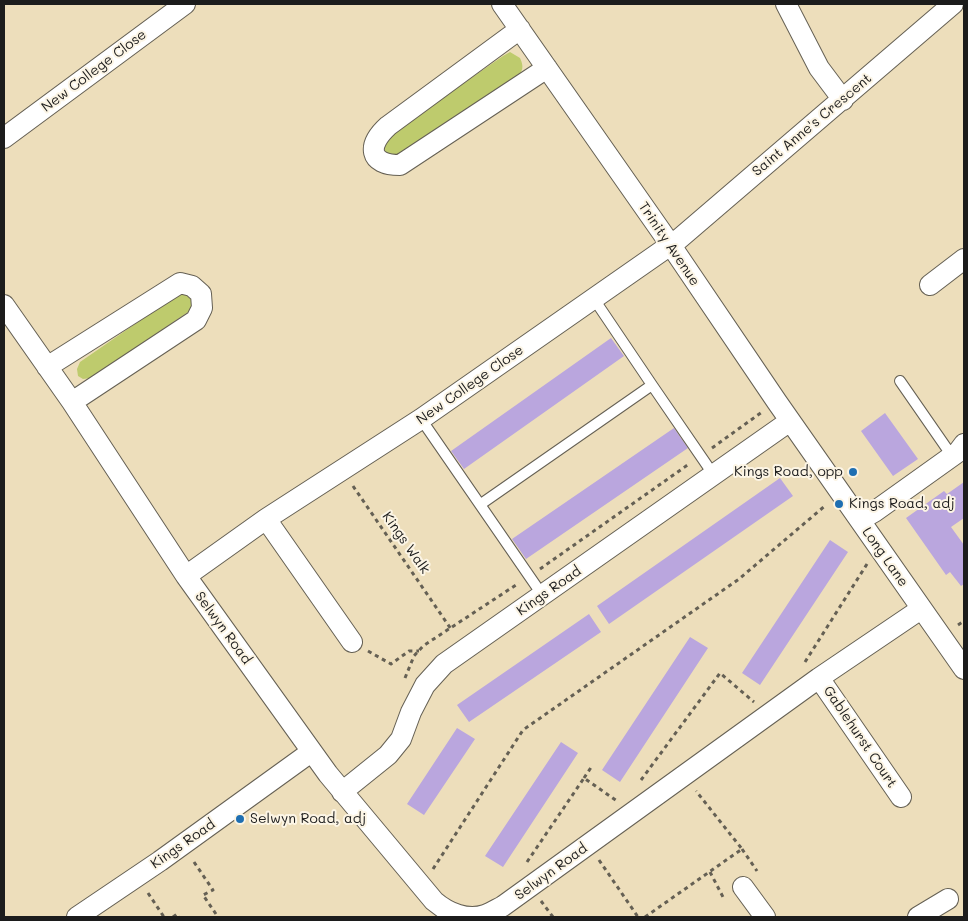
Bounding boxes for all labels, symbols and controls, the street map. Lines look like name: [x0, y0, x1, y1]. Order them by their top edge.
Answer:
street label: New College Close: [38, 26, 150, 116]
street label: Saint Anne's Crescent: [749, 70, 875, 180]
street label: Trinity Avenue: [635, 199, 703, 289]
street label: New College Close: [413, 342, 527, 428]
place label: Kings Road, opp: [734, 464, 843, 480]
marker: Kings Road, opp: [847, 466, 859, 478]
place label: Kings Road, adj: [849, 496, 955, 512]
marker: Kings Road, adj: [833, 498, 845, 510]
street label: Kings Walk: [378, 509, 434, 577]
street label: Long Lane: [858, 524, 912, 590]
street label: Kings Road: [514, 563, 584, 619]
street label: Selwyn Road: [191, 589, 255, 667]
street label: Gablehurst Court: [820, 683, 900, 791]
place label: Selwyn Road, adj: [250, 811, 366, 827]
marker: Selwyn Road, adj: [234, 813, 246, 825]
street label: Kings Road: [148, 816, 218, 872]
street label: Selwyn Road: [512, 840, 590, 904]

